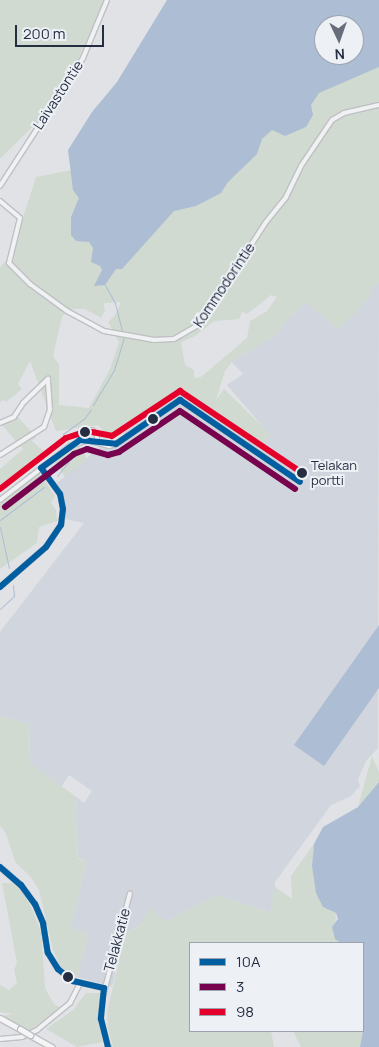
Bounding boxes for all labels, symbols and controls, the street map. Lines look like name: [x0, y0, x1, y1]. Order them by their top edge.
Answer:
scale bar: [18, 15, 106, 47]
north arrow: [314, 15, 364, 65]
text: 200 m: [23, 23, 66, 44]
text: N: [334, 45, 345, 64]
street label: Laivastontie: [29, 57, 87, 133]
street label: Kommodorintie: [190, 240, 258, 330]
unlabelled marker: [148, 414, 158, 424]
unlabelled marker: [80, 427, 90, 437]
place label: Telakan portti: [311, 458, 357, 489]
marker: Telakan portti: [297, 468, 307, 478]
street label: Telakkatie: [100, 906, 134, 974]
legend: [189, 942, 364, 1032]
text: 10A: [236, 951, 261, 972]
unlabelled marker: [63, 972, 73, 982]
text: 3: [236, 976, 244, 997]
text: 98: [236, 1001, 254, 1022]

